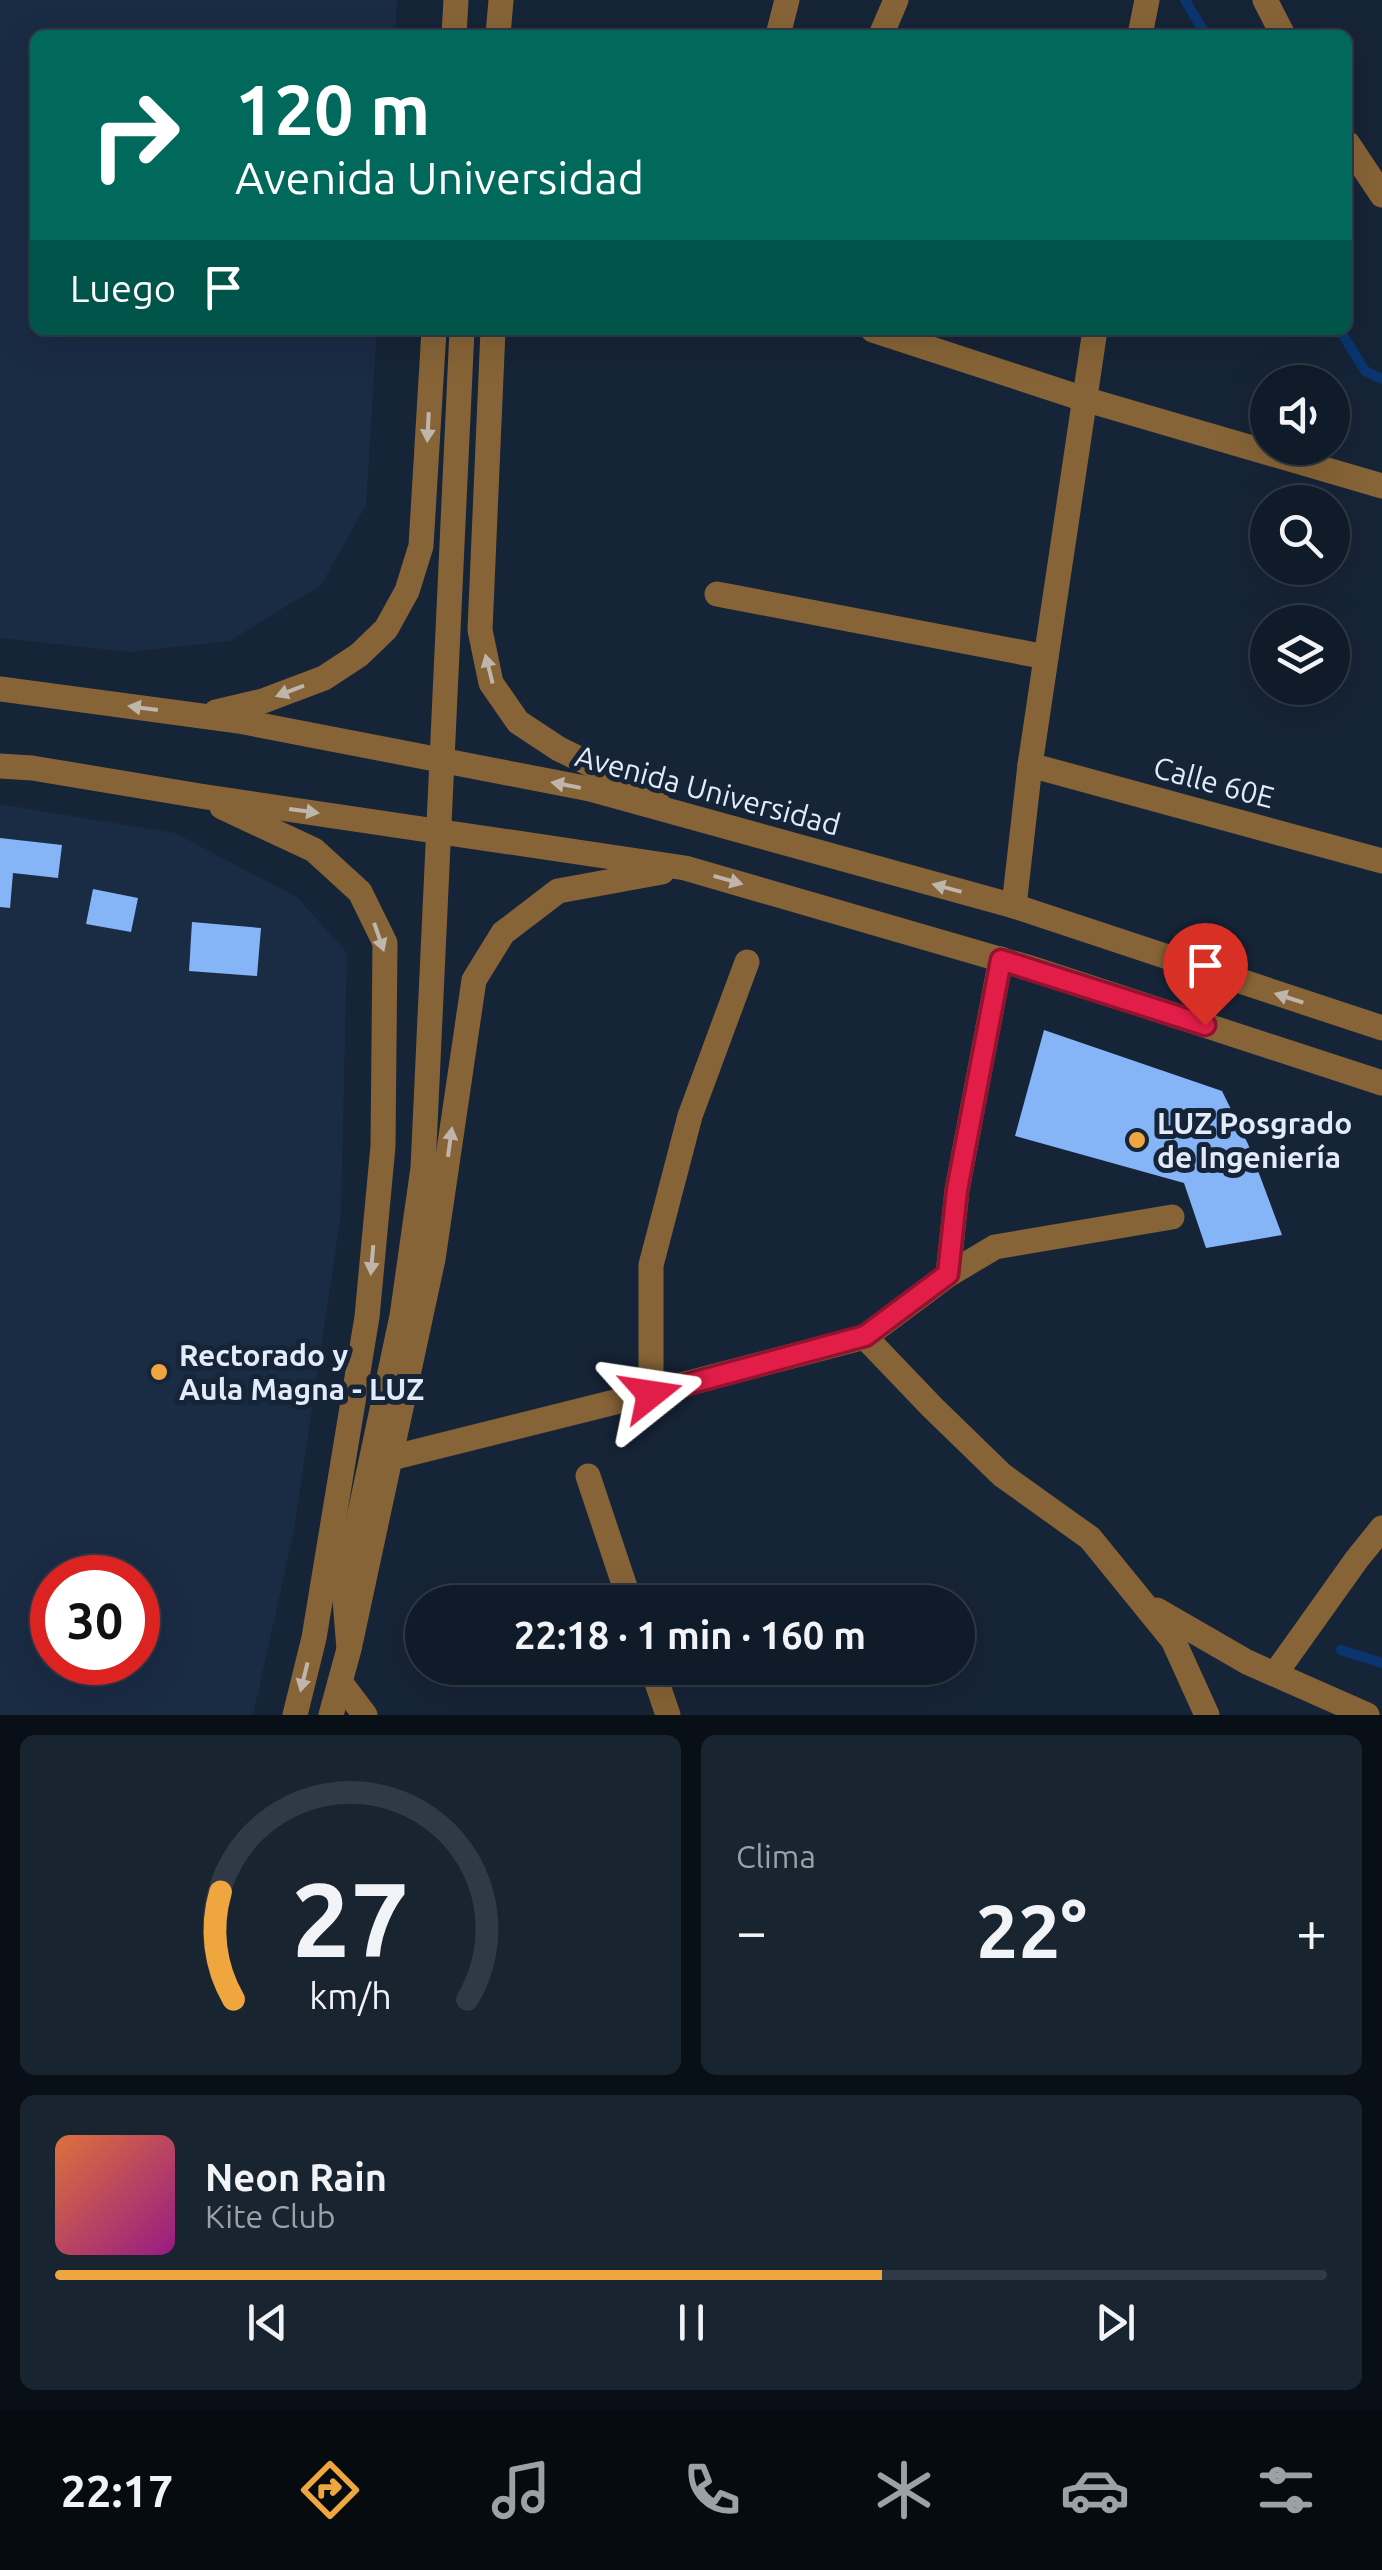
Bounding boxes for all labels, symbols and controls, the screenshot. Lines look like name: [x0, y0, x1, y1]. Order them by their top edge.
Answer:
icon: right: [70, 70, 200, 200]
text: 120 m: [235, 70, 430, 148]
text: Avenida Universidad: [235, 152, 644, 203]
icon: arrive: [196, 260, 251, 315]
text: Luego: [70, 267, 176, 309]
map controls: [1250, 365, 1350, 705]
button: sound: [1250, 365, 1350, 465]
one-way arrow: [420, 412, 436, 444]
button: search: [1250, 485, 1350, 585]
button: layers: [1250, 605, 1350, 705]
one-way arrow: [481, 653, 497, 684]
one-way arrow: [275, 684, 305, 699]
one-way arrow: [126, 699, 158, 715]
street label: Avenida Universidad: [572, 738, 844, 842]
street label: Calle 60E: [1150, 750, 1278, 814]
one-way arrow: [550, 776, 581, 792]
one-way arrow: [289, 804, 320, 820]
one-way arrow: [713, 873, 744, 888]
one-way arrow: [931, 880, 962, 895]
one-way arrow: [373, 922, 388, 952]
pin: [1163, 923, 1248, 1026]
icon: arrive: [1178, 938, 1233, 993]
one-way arrow: [1274, 989, 1304, 1004]
place label: LUZ Posgrado de Ingeniería: [1157, 1106, 1352, 1174]
one-way arrow: [443, 1125, 459, 1157]
marker: LUZ Posgrado de Ingeniería: [1126, 1129, 1148, 1151]
one-way arrow: [364, 1244, 380, 1276]
place label: Rectorado y Aula Magna - LUZ: [179, 1338, 424, 1406]
position arrow: [599, 1342, 703, 1446]
marker: Rectorado y Aula Magna - LUZ: [148, 1361, 170, 1383]
speed limit sign: 30: [30, 1555, 160, 1685]
text: 22:18 · 1 min · 160 m: [514, 1614, 866, 1656]
one-way arrow: [296, 1662, 312, 1693]
text: Clima: [736, 1838, 816, 1874]
text: 27: [292, 1860, 409, 1977]
text: 22°: [976, 1888, 1087, 1972]
text: −: [736, 1900, 767, 1961]
text: +: [1296, 1900, 1327, 1961]
text: km/h: [309, 1976, 392, 2016]
text: Neon Rain: [205, 2156, 387, 2198]
text: Kite Club: [205, 2198, 335, 2234]
icon: previous: [240, 2295, 295, 2350]
icon: pause: [664, 2295, 719, 2350]
icon: next: [1088, 2295, 1143, 2350]
icon: directions: [295, 2455, 365, 2525]
icon: music: [486, 2455, 556, 2525]
icon: phone: [677, 2455, 747, 2525]
icon: climate: [869, 2455, 939, 2525]
icon: car: [1060, 2455, 1130, 2525]
icon: filters: [1251, 2455, 1321, 2525]
text: 22:17: [61, 2465, 173, 2516]

